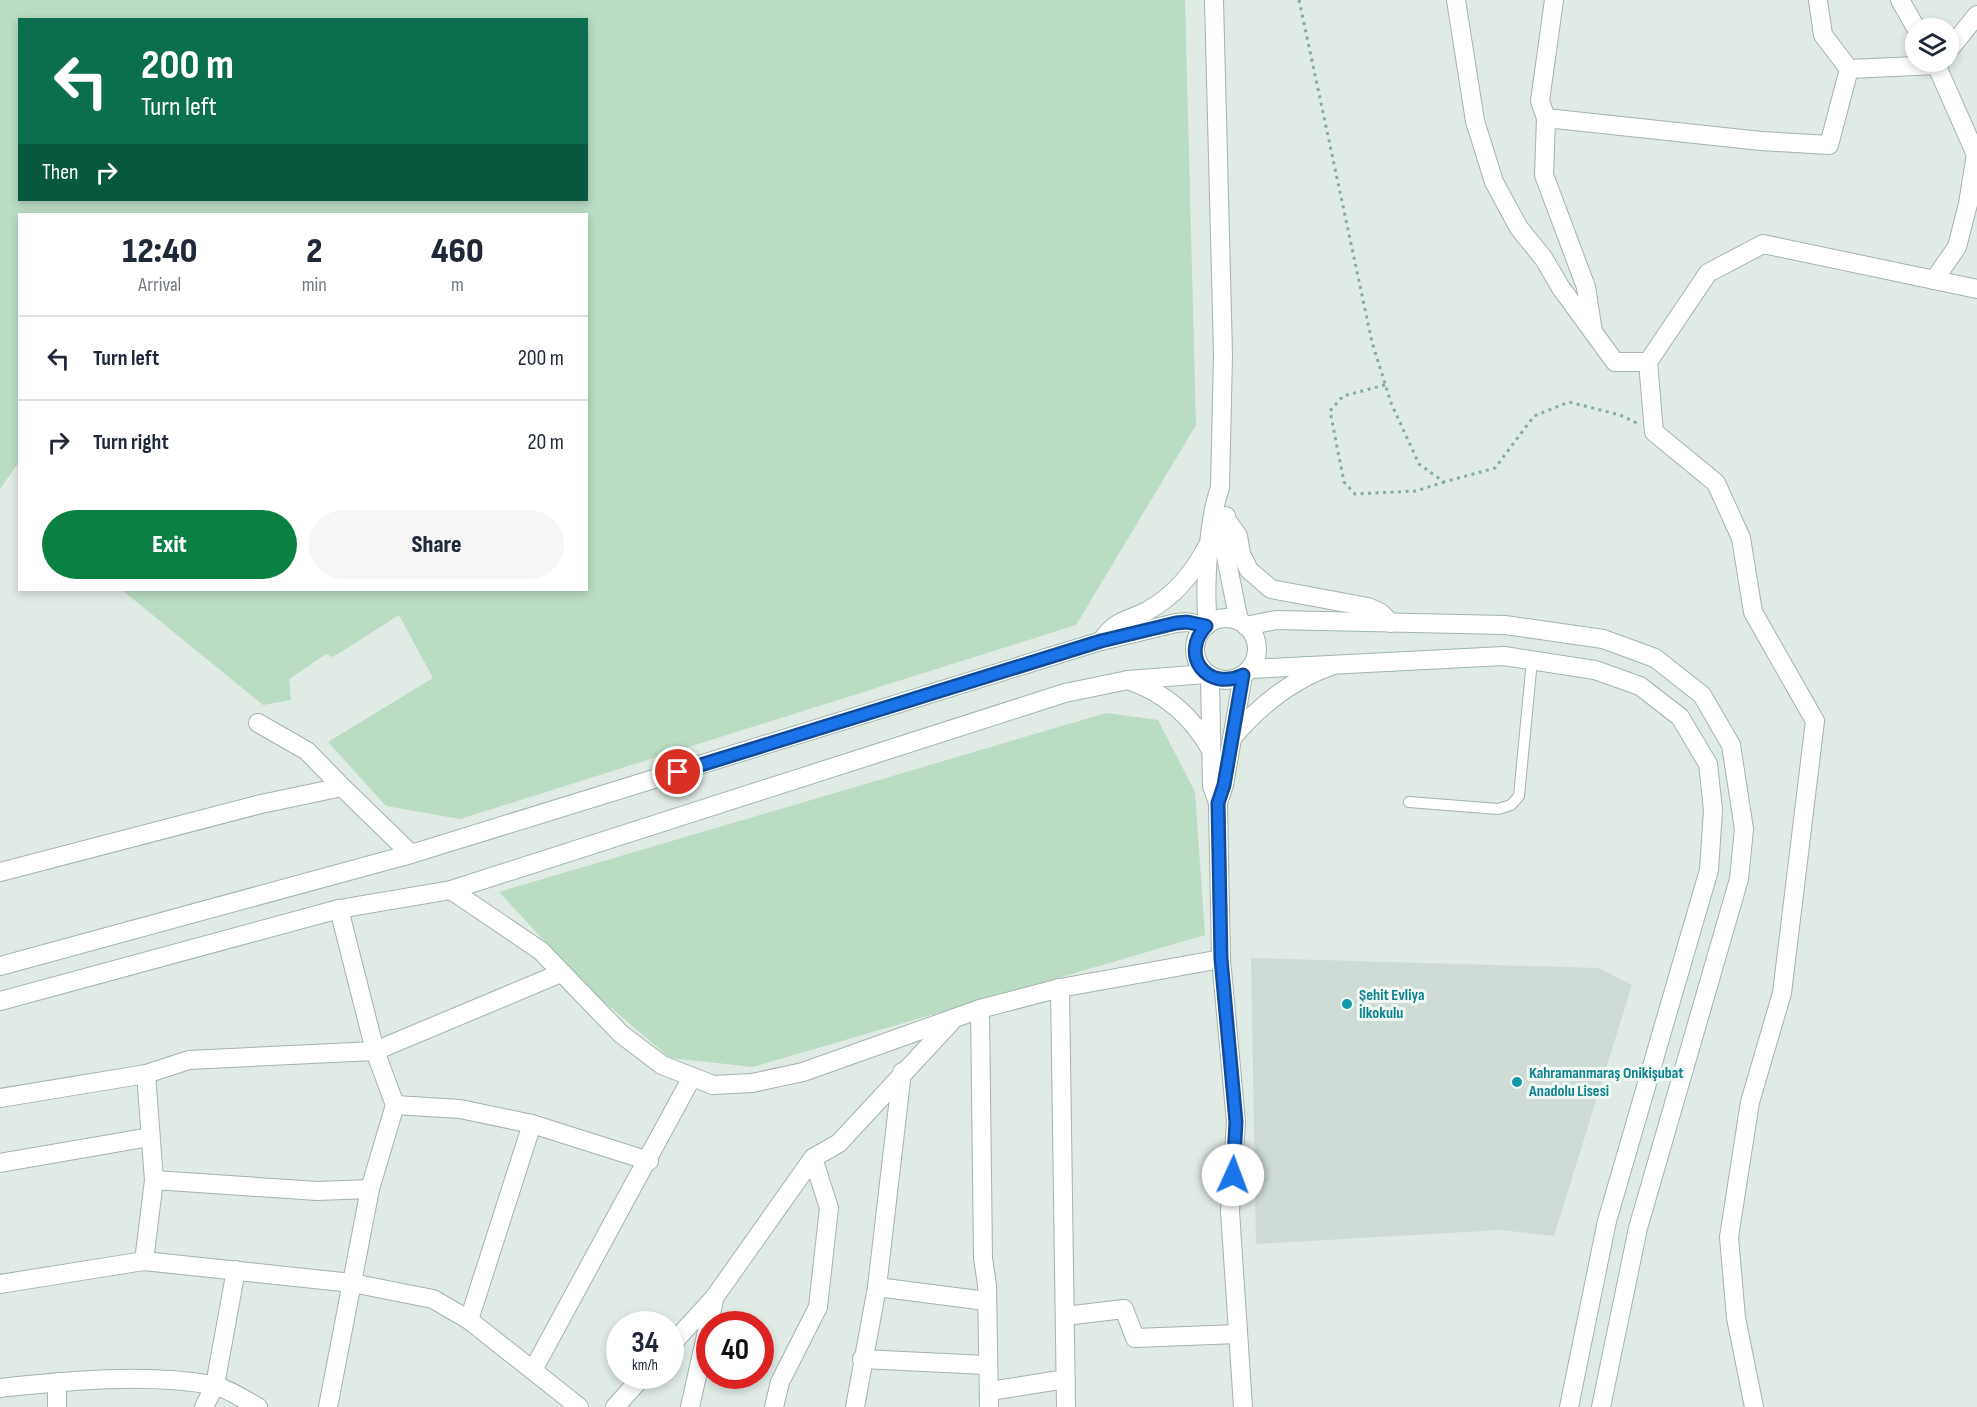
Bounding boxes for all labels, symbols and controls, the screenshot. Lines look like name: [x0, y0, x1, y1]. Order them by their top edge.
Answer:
map controls: [1905, 18, 1959, 72]
button: layers: [1905, 18, 1959, 72]
text: 200 m: [141, 40, 234, 91]
icon: left: [42, 42, 120, 120]
text: Turn left: [141, 91, 217, 123]
icon: right: [90, 156, 123, 189]
text: Then: [42, 159, 78, 186]
text: 12:40: [122, 230, 197, 273]
text: 2: [306, 230, 322, 273]
text: 460: [431, 230, 484, 273]
text: Arrival: [138, 273, 181, 297]
text: min: [302, 273, 327, 297]
text: m: [451, 273, 464, 297]
icon: left: [42, 342, 75, 375]
text: Turn left: [93, 345, 159, 372]
text: 200 m: [518, 345, 564, 372]
icon: right: [42, 426, 75, 459]
text: Turn right: [93, 429, 169, 456]
text: 20 m: [528, 429, 564, 456]
button: Exit: [42, 510, 297, 579]
button: Share: [309, 510, 564, 579]
pin: [652, 746, 703, 797]
icon: arrive: [661, 755, 694, 788]
place label: Şehit Evliya İlkokulu: [1359, 986, 1425, 1023]
marker: Şehit Evliya İlkokulu: [1340, 997, 1354, 1011]
place label: Kahramanmaraş Onikişubat Anadolu Lisesi: [1528, 1064, 1684, 1101]
marker: Kahramanmaraş Onikişubat Anadolu Lisesi: [1510, 1075, 1524, 1089]
position arrow: [1201, 1143, 1265, 1207]
speed limit sign: 40: [696, 1311, 774, 1389]
text: 34: [631, 1325, 659, 1361]
text: km/h: [632, 1356, 658, 1375]

